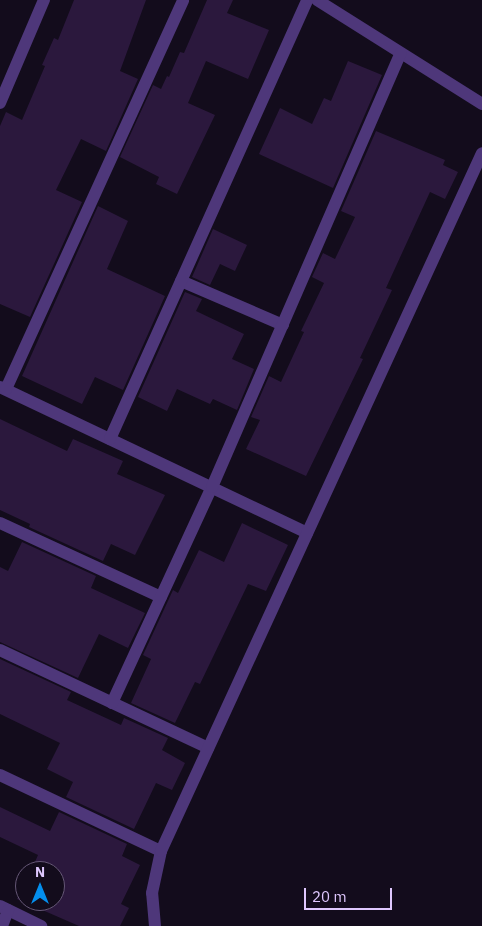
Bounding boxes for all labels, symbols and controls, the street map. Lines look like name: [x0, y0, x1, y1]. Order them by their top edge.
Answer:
north arrow: [15, 861, 65, 911]
text: N: [35, 863, 45, 881]
scale bar: [307, 878, 394, 910]
text: 20 m: [312, 887, 347, 906]

